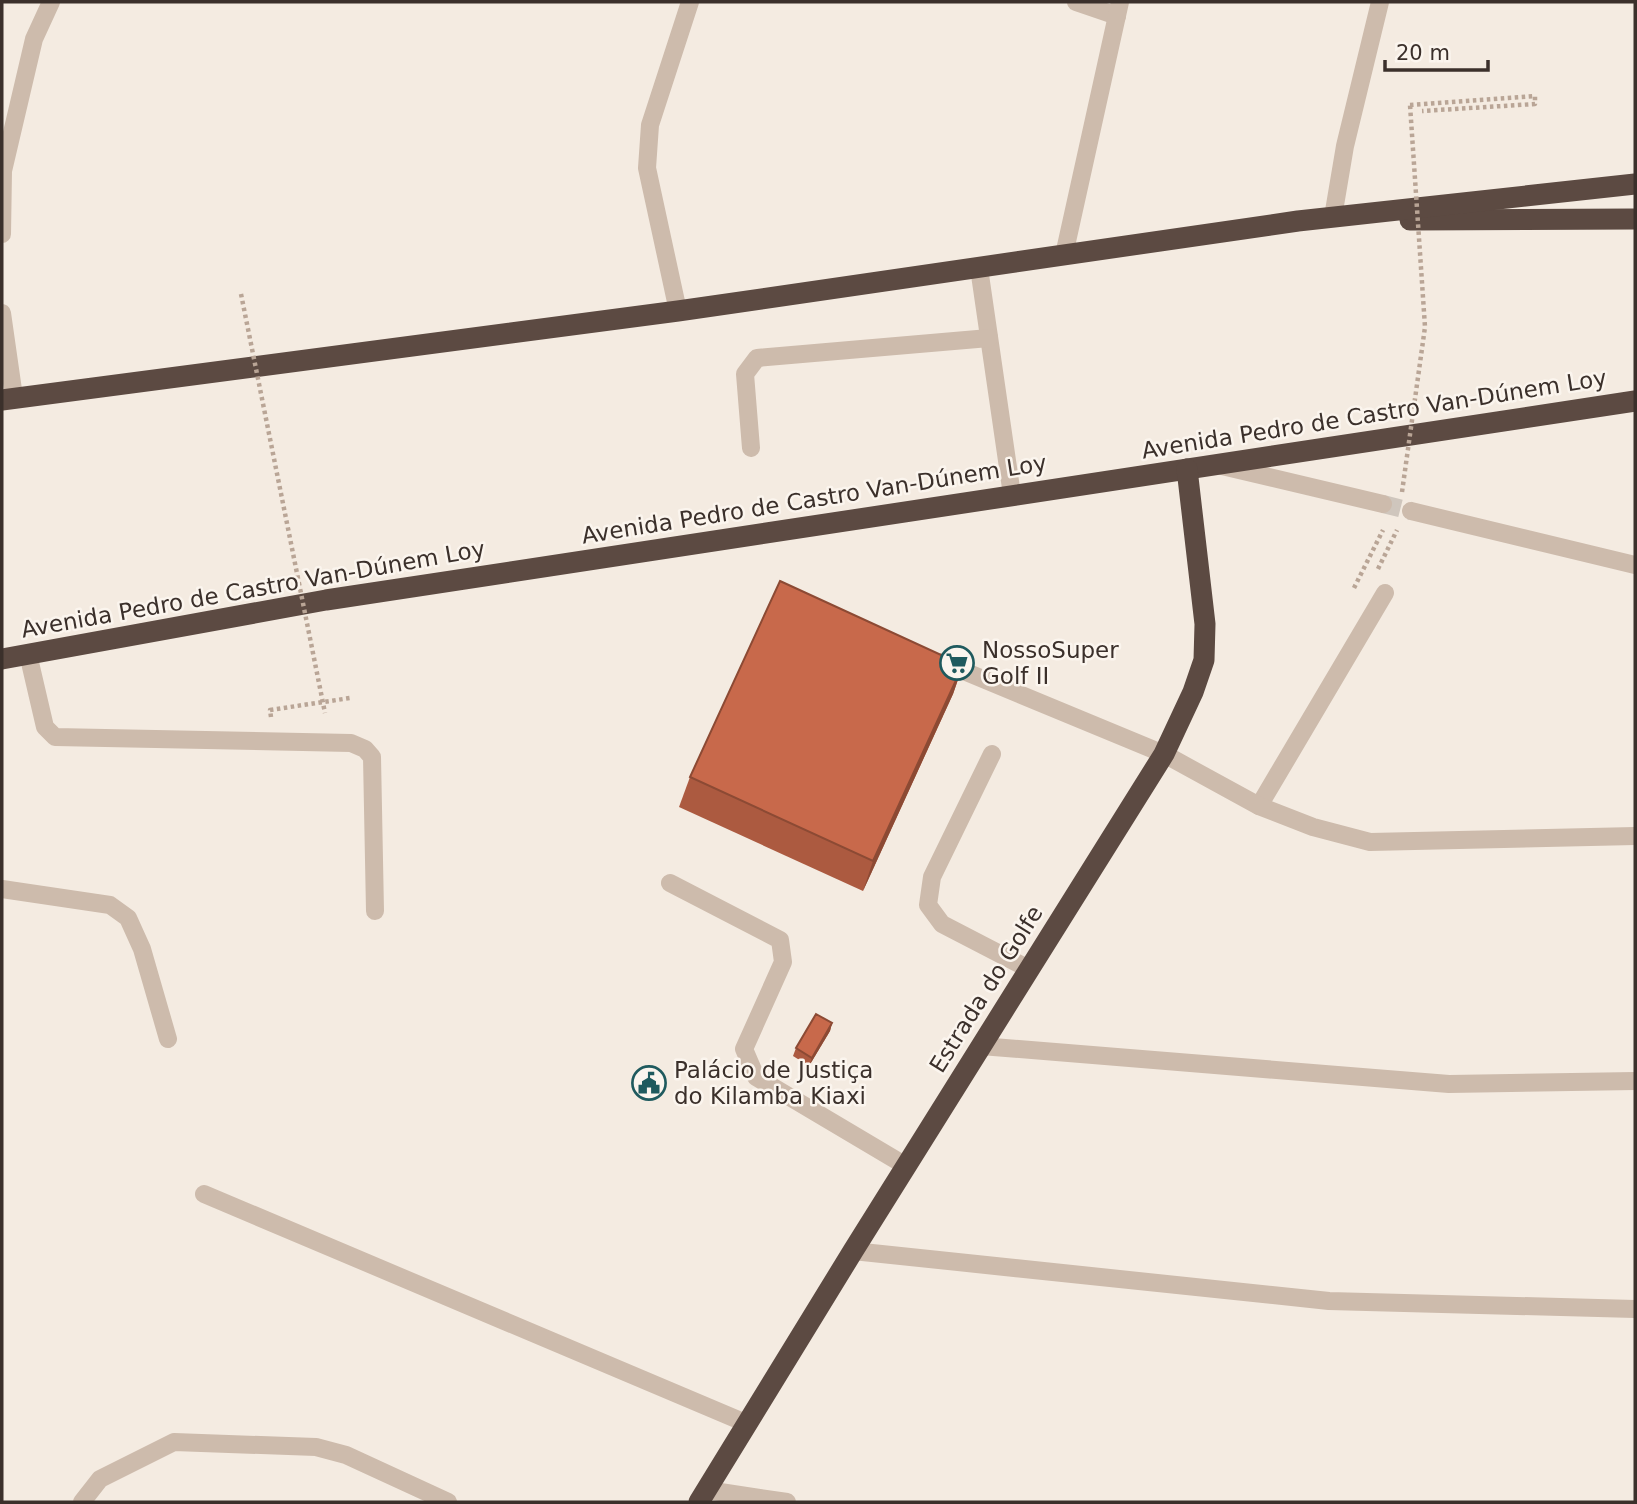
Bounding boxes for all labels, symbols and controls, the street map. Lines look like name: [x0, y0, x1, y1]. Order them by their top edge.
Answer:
scale bar: [1385, 28, 1488, 72]
text: 20 m: [1396, 41, 1450, 65]
street label: Avenida Pedro de Castro Van-Dúnem Loy: [1140, 364, 1608, 464]
street label: Avenida Pedro de Castro Van-Dúnem Loy: [580, 449, 1048, 549]
street label: Avenida Pedro de Castro Van-Dúnem Loy: [19, 535, 487, 643]
place label: NossoSuper Golf II: [982, 637, 1119, 689]
supermarket icon: NossoSuper Golf II: [938, 644, 976, 682]
street label: Estrada do Golfe: [924, 901, 1048, 1077]
place label: Palácio de Justiça do Kilamba Kiaxi: [674, 1057, 873, 1109]
public building icon: Palácio de Justiça do Kilamba Kiaxi: [630, 1064, 668, 1102]

